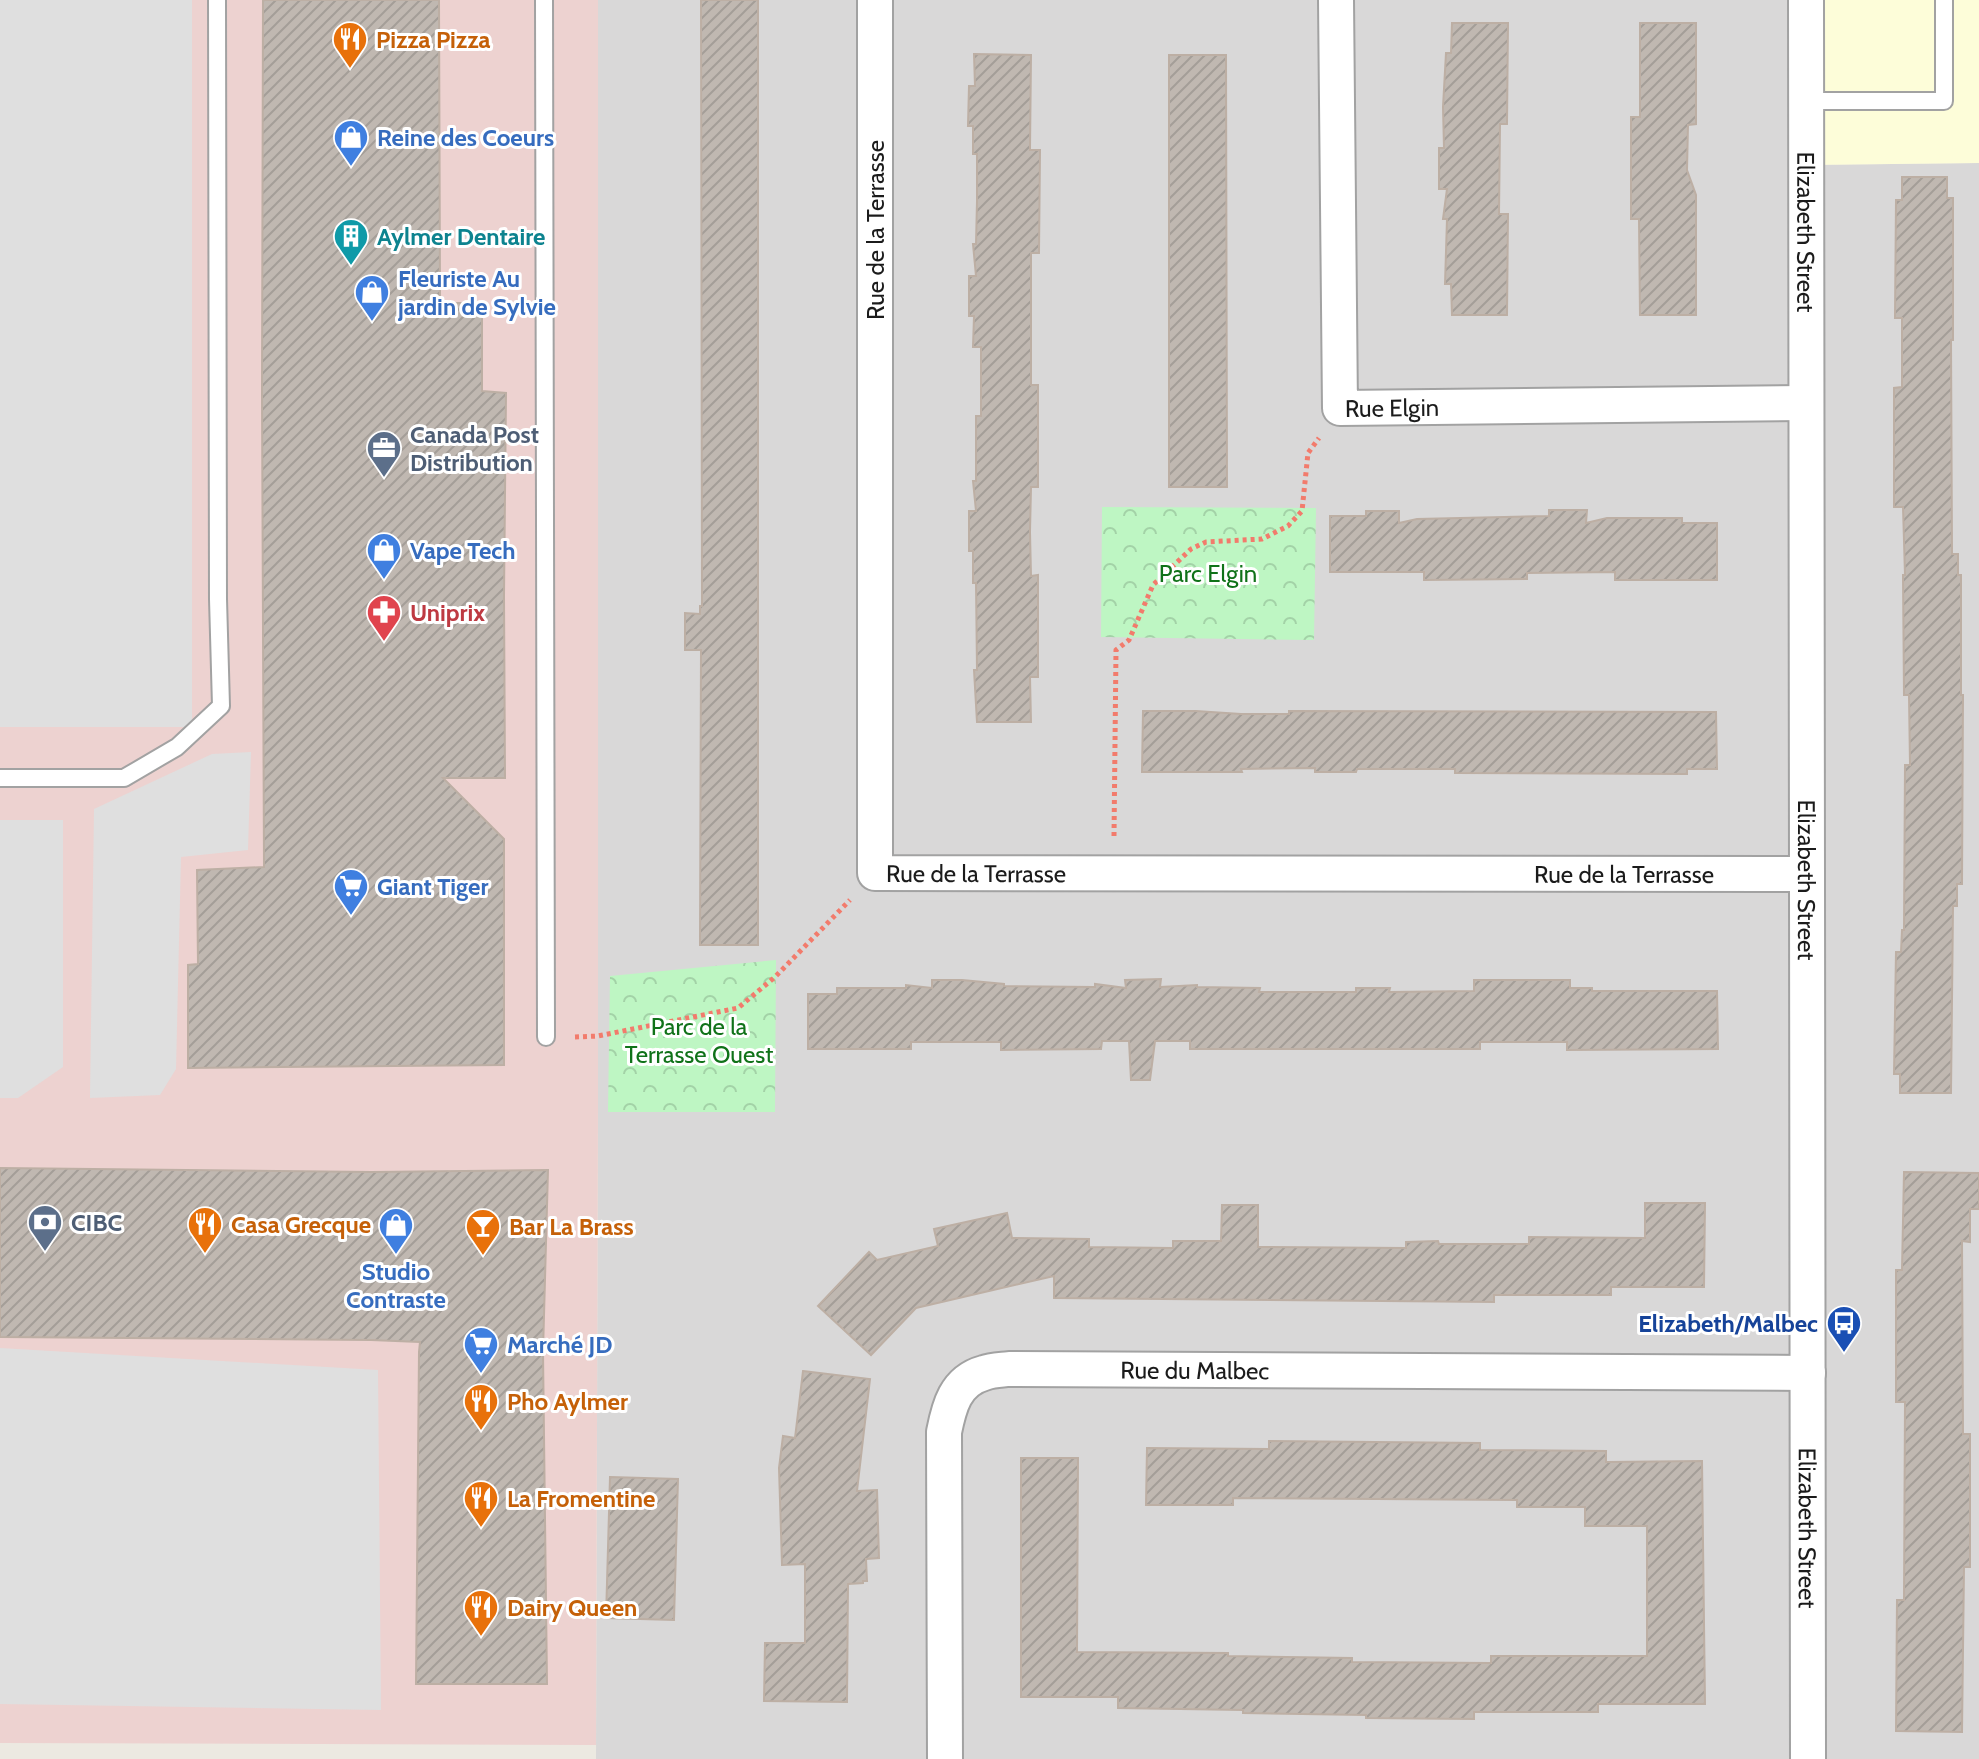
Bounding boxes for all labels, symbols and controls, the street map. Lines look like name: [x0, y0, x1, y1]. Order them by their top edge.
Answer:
restaurant icon: Pizza Pizza: [331, 20, 369, 70]
place label: Pizza Pizza: [376, 25, 491, 54]
shop icon: Reine des Coeurs: [332, 118, 370, 168]
place label: Reine des Coeurs: [377, 123, 554, 152]
street label: Rue de la Terrasse: [861, 140, 890, 320]
street label: Elizabeth Street: [1792, 152, 1821, 312]
building icon: Aylmer Dentaire: [332, 217, 370, 267]
place label: Aylmer Dentaire: [377, 222, 545, 251]
place label: Fleuriste Au jardin de Sylvie: [397, 264, 556, 321]
shop icon: Fleuriste Au jardin de Sylvie: [353, 273, 391, 323]
street label: Rue Elgin: [1345, 392, 1439, 422]
place label: Canada Post Distribution: [410, 420, 539, 477]
office icon: Canada Post Distribution: [365, 429, 403, 479]
shop icon: Vape Tech: [365, 531, 403, 581]
place label: Vape Tech: [410, 536, 515, 565]
park label: Parc Elgin: [1159, 559, 1257, 588]
pharmacy icon: Uniprix: [365, 593, 403, 643]
place label: Uniprix: [410, 598, 485, 627]
street label: Elizabeth Street: [1792, 800, 1822, 960]
street label: Rue de la Terrasse: [886, 859, 1066, 888]
street label: Rue de la Terrasse: [1534, 859, 1714, 888]
supermarket icon: Giant Tiger: [332, 867, 370, 917]
place label: Giant Tiger: [377, 872, 488, 901]
park label: Parc de la Terrasse Ouest: [625, 1012, 773, 1069]
bank icon: CIBC: [26, 1203, 64, 1253]
restaurant icon: Casa Grecque: [186, 1205, 224, 1255]
shop icon: Studio Contraste: [377, 1206, 415, 1256]
bar icon: Bar La Brass: [464, 1207, 502, 1257]
place label: CIBC: [71, 1208, 122, 1237]
place label: Casa Grecque: [231, 1210, 371, 1239]
place label: Bar La Brass: [509, 1212, 634, 1241]
place label: Studio Contraste: [346, 1257, 446, 1314]
bus stop icon: Elizabeth/Malbec: [1825, 1304, 1863, 1354]
place label: Elizabeth/Malbec: [1638, 1309, 1818, 1338]
supermarket icon: Marché JD: [462, 1325, 500, 1375]
place label: Marché JD: [507, 1330, 612, 1359]
street label: Rue du Malbec: [1120, 1355, 1269, 1385]
restaurant icon: Pho Aylmer: [462, 1382, 500, 1432]
place label: Pho Aylmer: [507, 1387, 628, 1416]
street label: Elizabeth Street: [1793, 1448, 1822, 1608]
restaurant icon: La Fromentine: [462, 1479, 500, 1529]
place label: La Fromentine: [507, 1484, 655, 1513]
restaurant icon: Dairy Queen: [462, 1588, 500, 1638]
place label: Dairy Queen: [507, 1593, 637, 1622]

